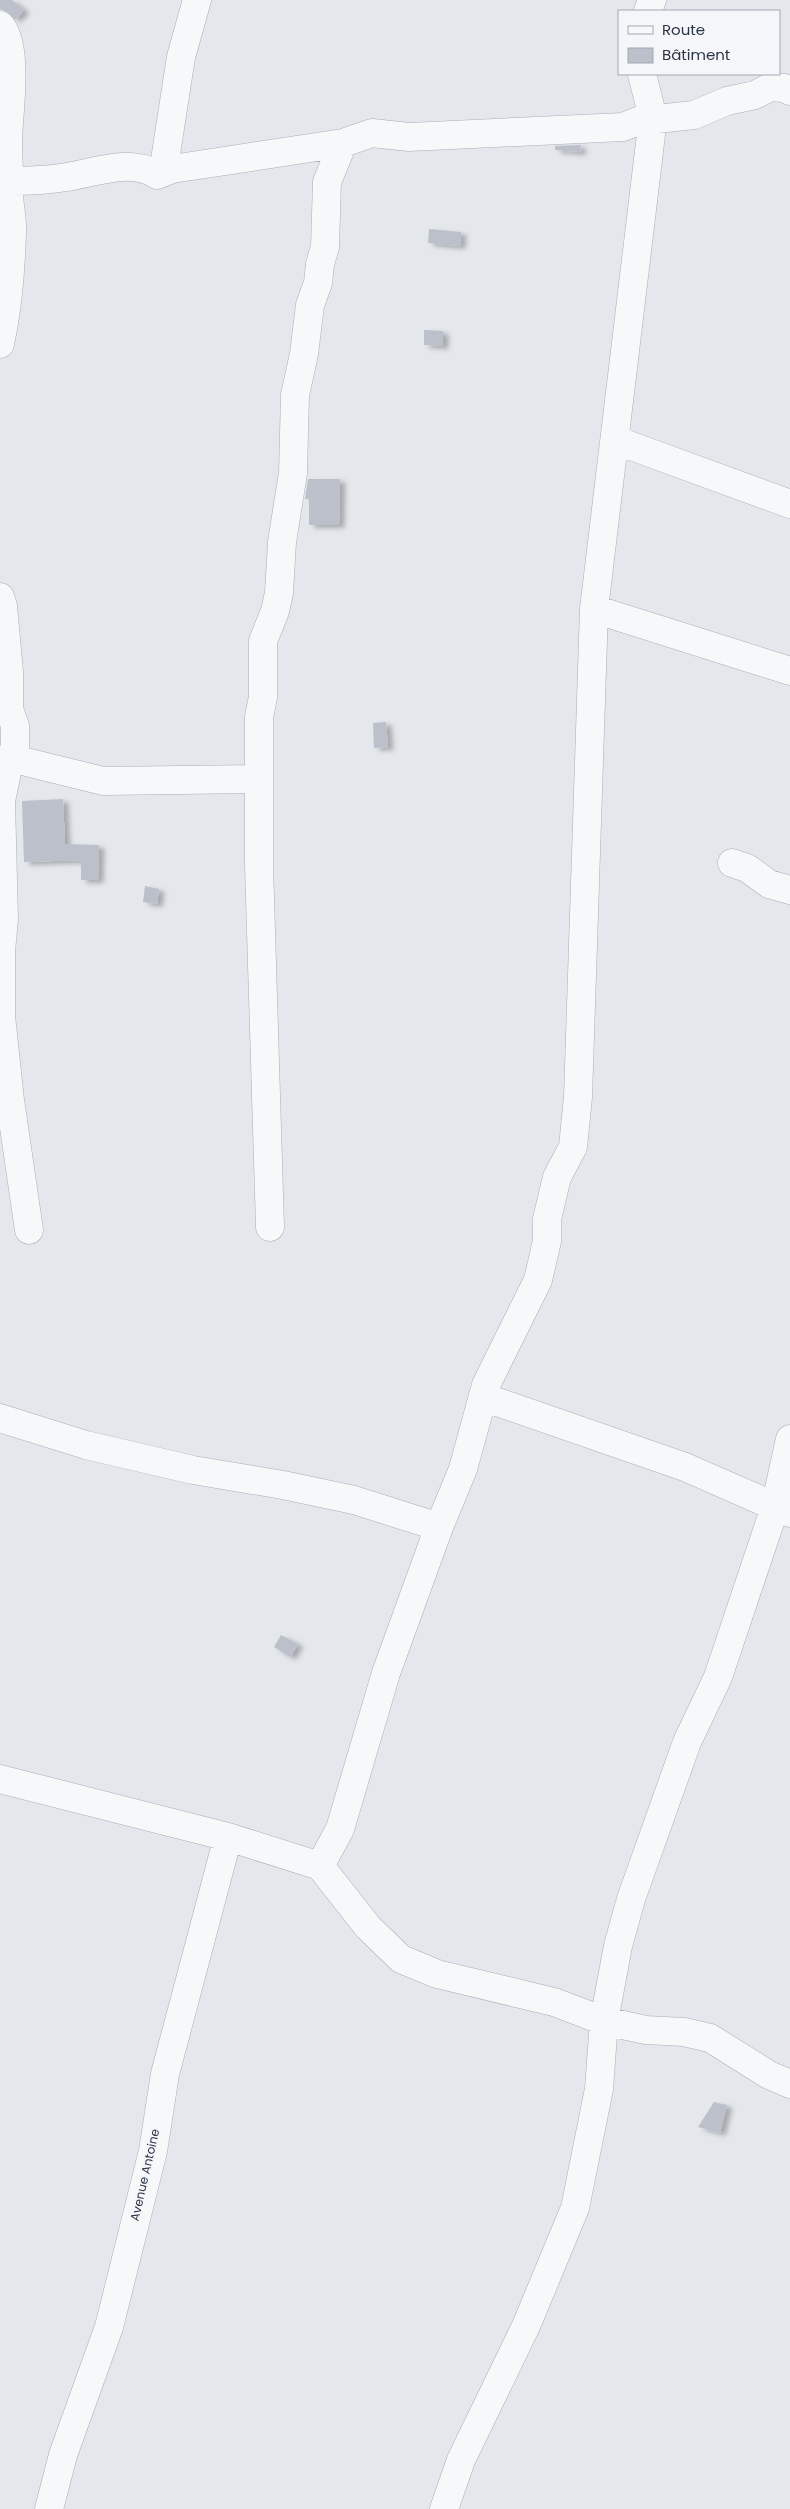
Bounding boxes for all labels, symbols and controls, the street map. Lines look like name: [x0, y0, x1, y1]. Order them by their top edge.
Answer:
legend: [618, 10, 780, 75]
text: Route: [662, 19, 705, 40]
text: Bâtiment: [662, 44, 730, 65]
street label: Avenue Antoine: [126, 2127, 163, 2223]

